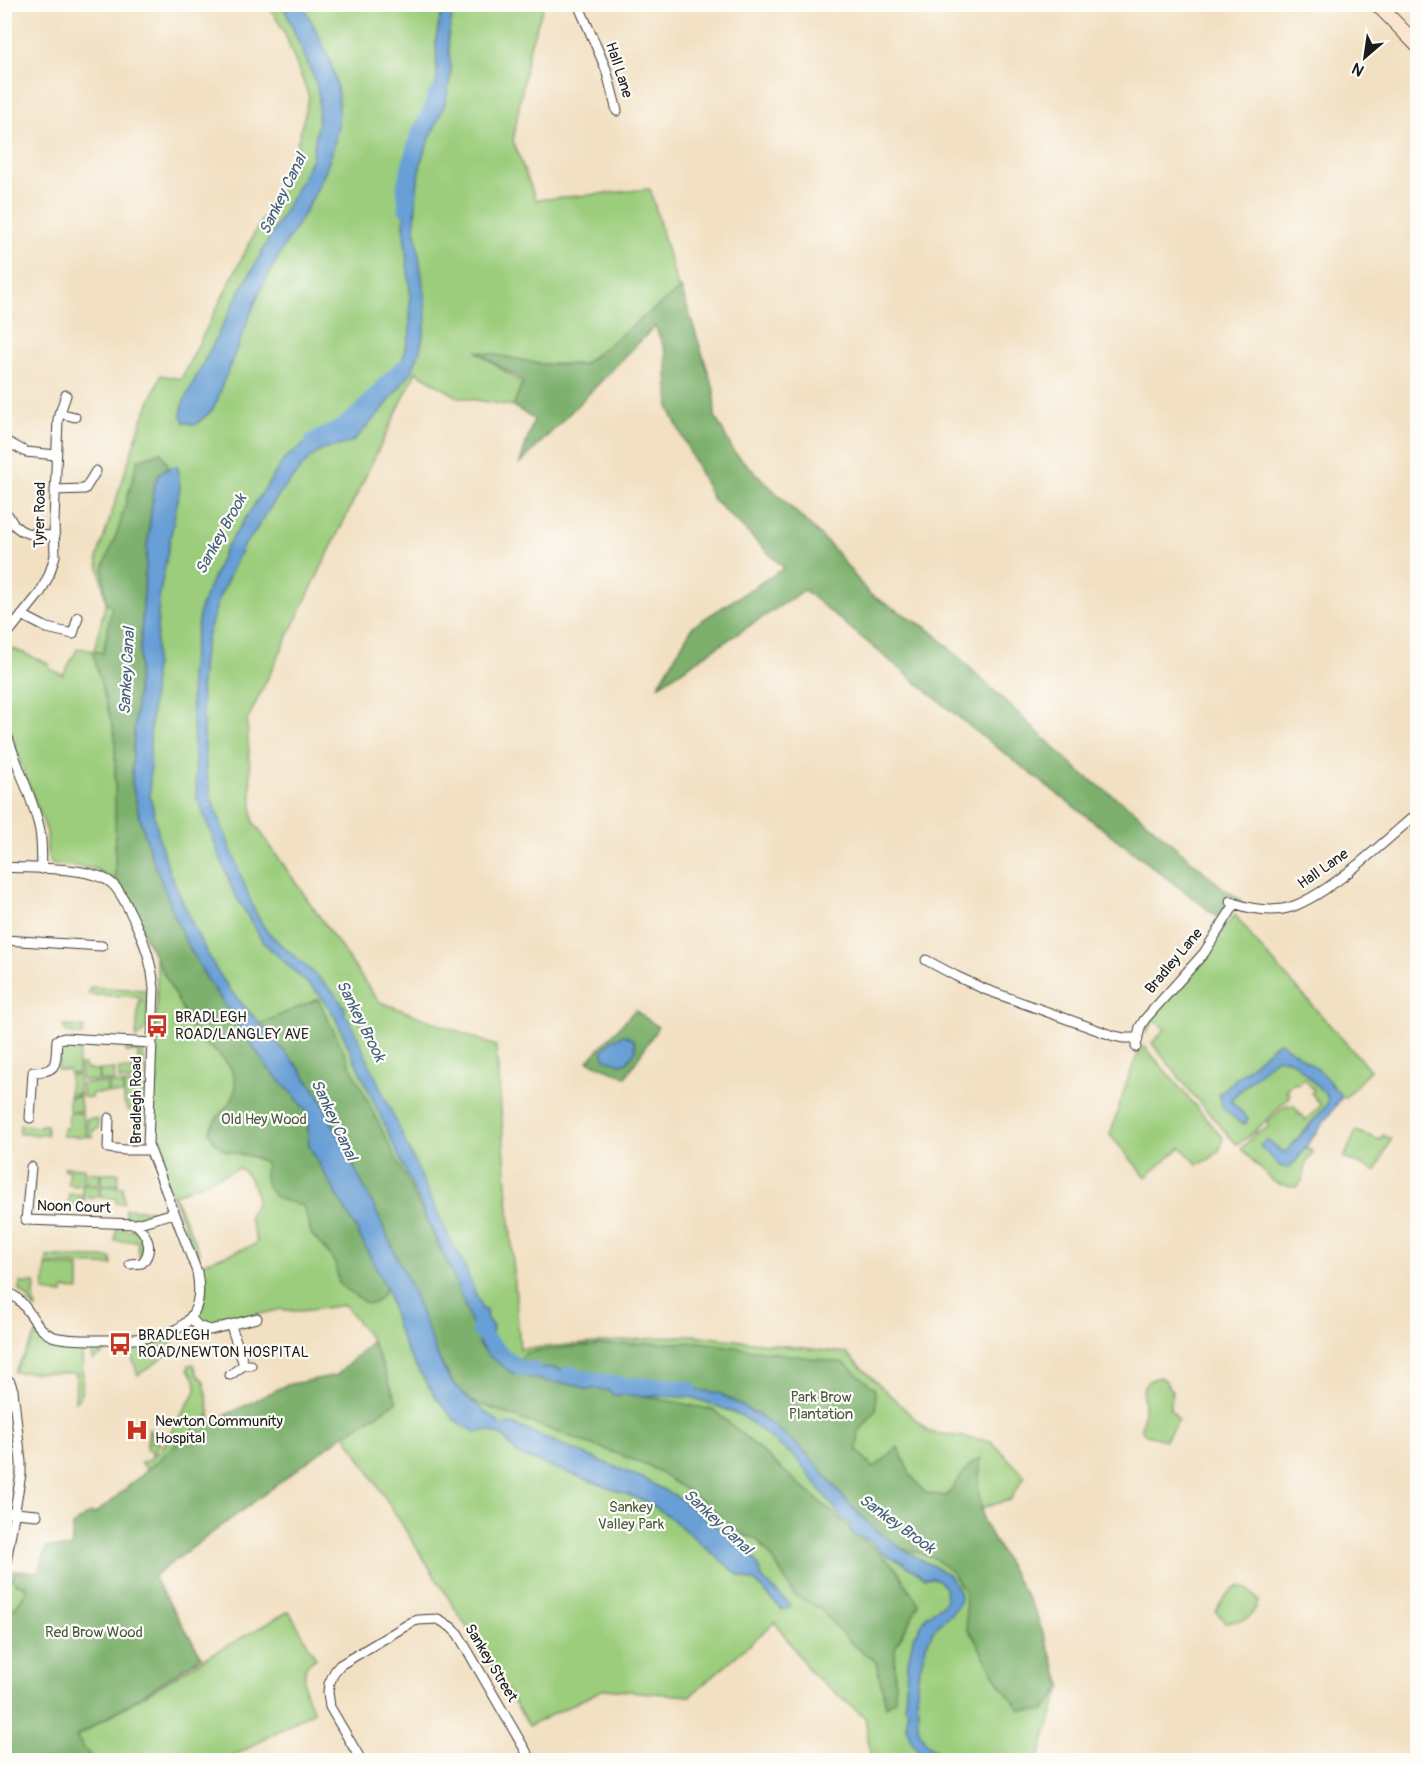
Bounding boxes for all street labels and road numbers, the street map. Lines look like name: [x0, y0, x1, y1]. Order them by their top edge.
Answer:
street label: Hall Lane: [601, 40, 637, 101]
street label: Tyrer Road: [30, 482, 50, 548]
street label: Hall Lane: [1294, 844, 1353, 893]
street label: Bradley Lane: [1141, 924, 1207, 998]
street label: Bradlegh Road: [127, 1056, 146, 1144]
street label: Noon Court: [37, 1196, 112, 1218]
street label: Sankey Street: [460, 1620, 522, 1706]

